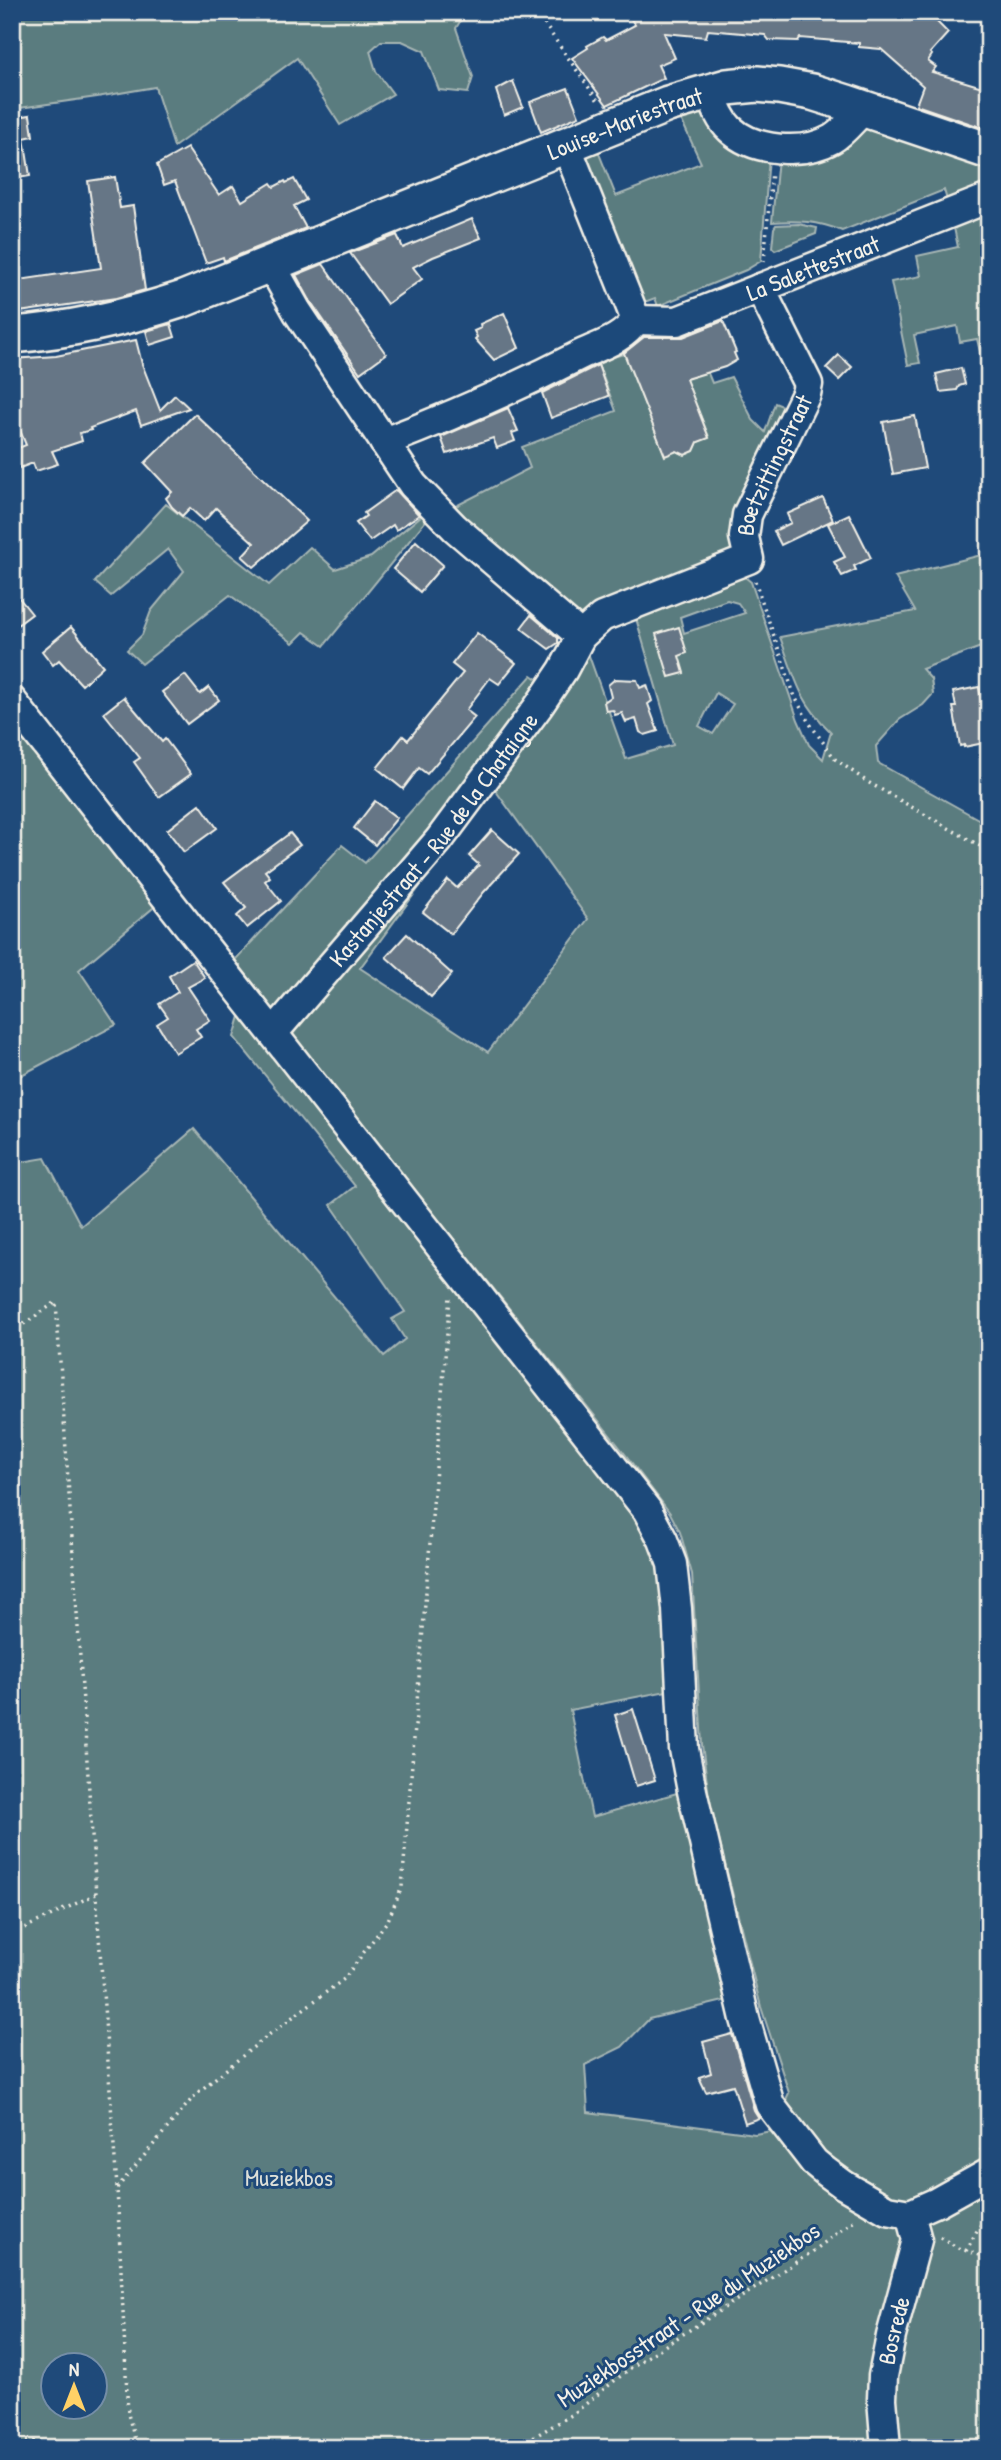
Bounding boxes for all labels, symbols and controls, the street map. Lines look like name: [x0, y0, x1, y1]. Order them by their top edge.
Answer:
street label: Louise-Mariestraat: [542, 79, 707, 167]
street label: La Salettestraat: [742, 227, 885, 308]
street label: Boetzittingstraat: [728, 389, 820, 538]
street label: Kastanjestraat - Rue de la Chataigne: [321, 705, 545, 973]
park label: Muziekbos: [245, 2161, 333, 2193]
street label: Muziekbosstraat - Rue du Muziekbos: [550, 2214, 826, 2414]
street label: Bosrede: [870, 2292, 917, 2367]
north arrow: [38, 2352, 108, 2422]
text: N: [69, 2356, 79, 2382]

